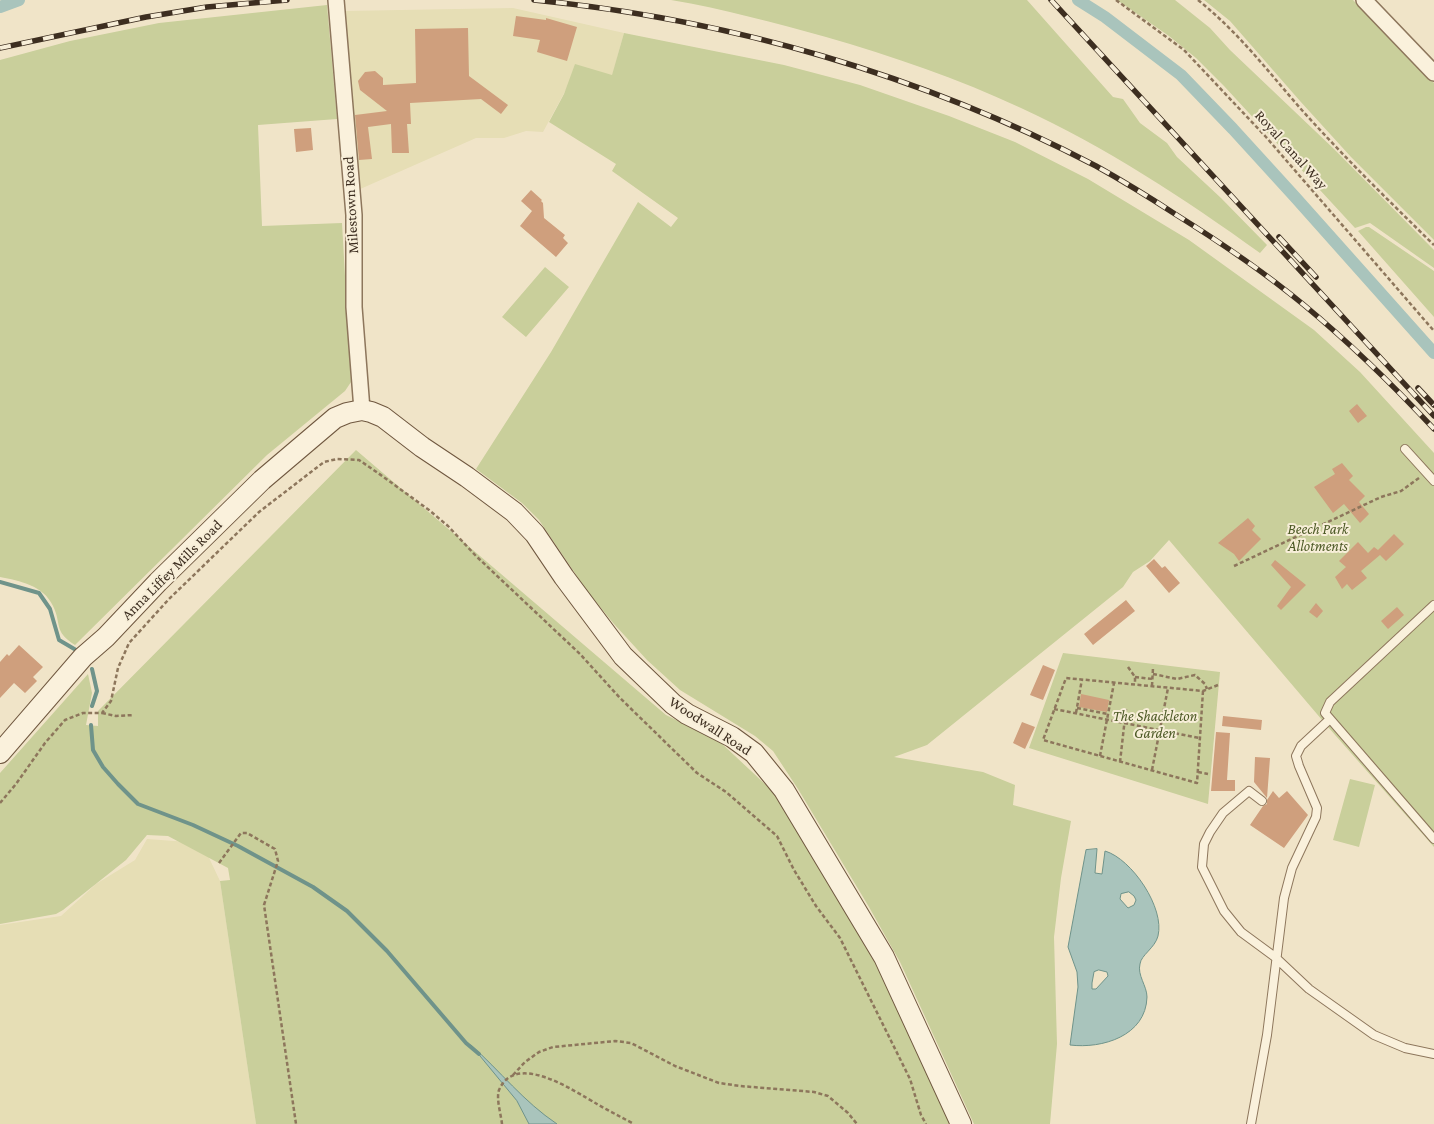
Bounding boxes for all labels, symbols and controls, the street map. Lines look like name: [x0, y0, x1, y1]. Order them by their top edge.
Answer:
street label: Royal Canal Way: [1251, 107, 1331, 193]
street label: Milestown Road: [339, 156, 363, 254]
street label: Anna Liffey Mills Road: [118, 516, 226, 624]
park label: Beech Park Allotments: [1288, 520, 1348, 555]
street label: Woodwall Road: [665, 693, 755, 759]
park label: The Shackleton Garden: [1113, 707, 1197, 742]

